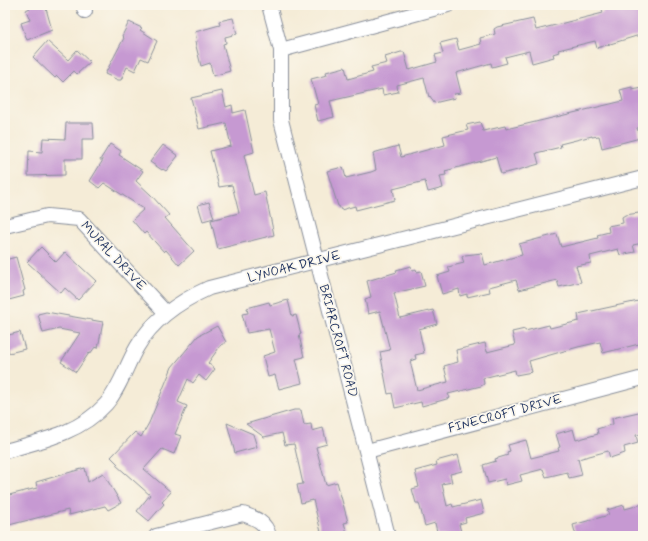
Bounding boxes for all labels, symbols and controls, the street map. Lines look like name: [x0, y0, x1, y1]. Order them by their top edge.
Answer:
street label: MURAL DRIVE: [76, 218, 150, 294]
street label: LYNOAK DRIVE: [246, 247, 342, 287]
street label: BRIARCROFT ROAD: [315, 283, 361, 399]
street label: FINECROFT DRIVE: [446, 391, 564, 437]

